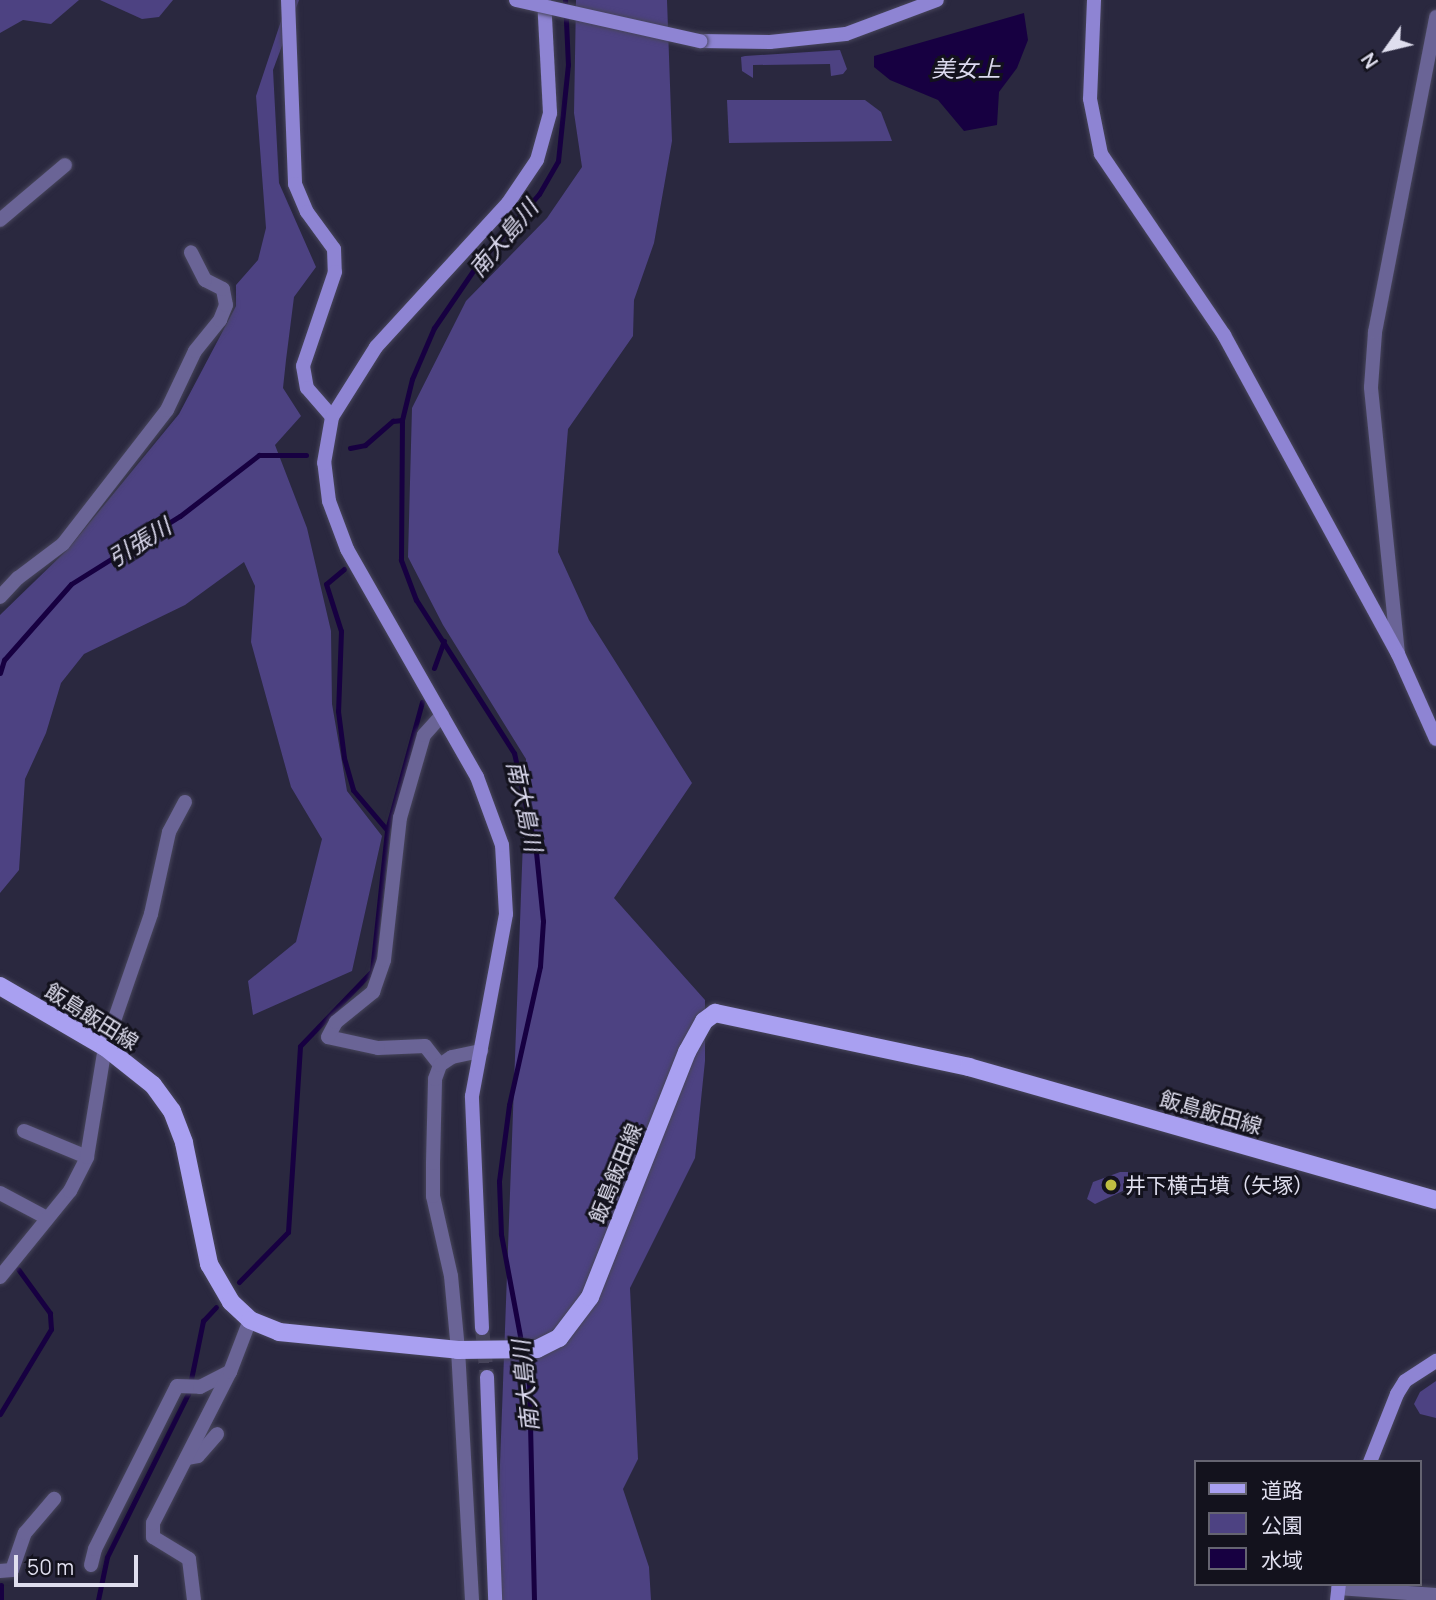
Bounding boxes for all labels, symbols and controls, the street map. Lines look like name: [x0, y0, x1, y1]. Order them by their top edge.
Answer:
north arrow: [1352, 14, 1422, 84]
text: N: [1355, 48, 1384, 74]
water label: 美女上: [932, 54, 1000, 82]
water label: 南大島川: [463, 194, 543, 282]
water label: 引張川: [102, 512, 176, 572]
water label: 南大島川: [502, 758, 548, 854]
street label: 飯島飯田線: [41, 977, 143, 1055]
street label: 飯島飯田線: [1157, 1085, 1265, 1139]
street label: 飯島飯田線: [584, 1120, 646, 1226]
place label: 井下横古墳（矢塚）: [1125, 1172, 1314, 1198]
marker: 井下横古墳（矢塚）: [1103, 1177, 1119, 1193]
water label: 南大島川: [506, 1339, 544, 1433]
legend: [1194, 1460, 1422, 1586]
text: 道路: [1261, 1476, 1303, 1504]
text: 公園: [1261, 1511, 1303, 1539]
scale bar: [18, 1540, 142, 1584]
text: 水域: [1261, 1546, 1303, 1574]
text: 50 m: [27, 1553, 74, 1581]

